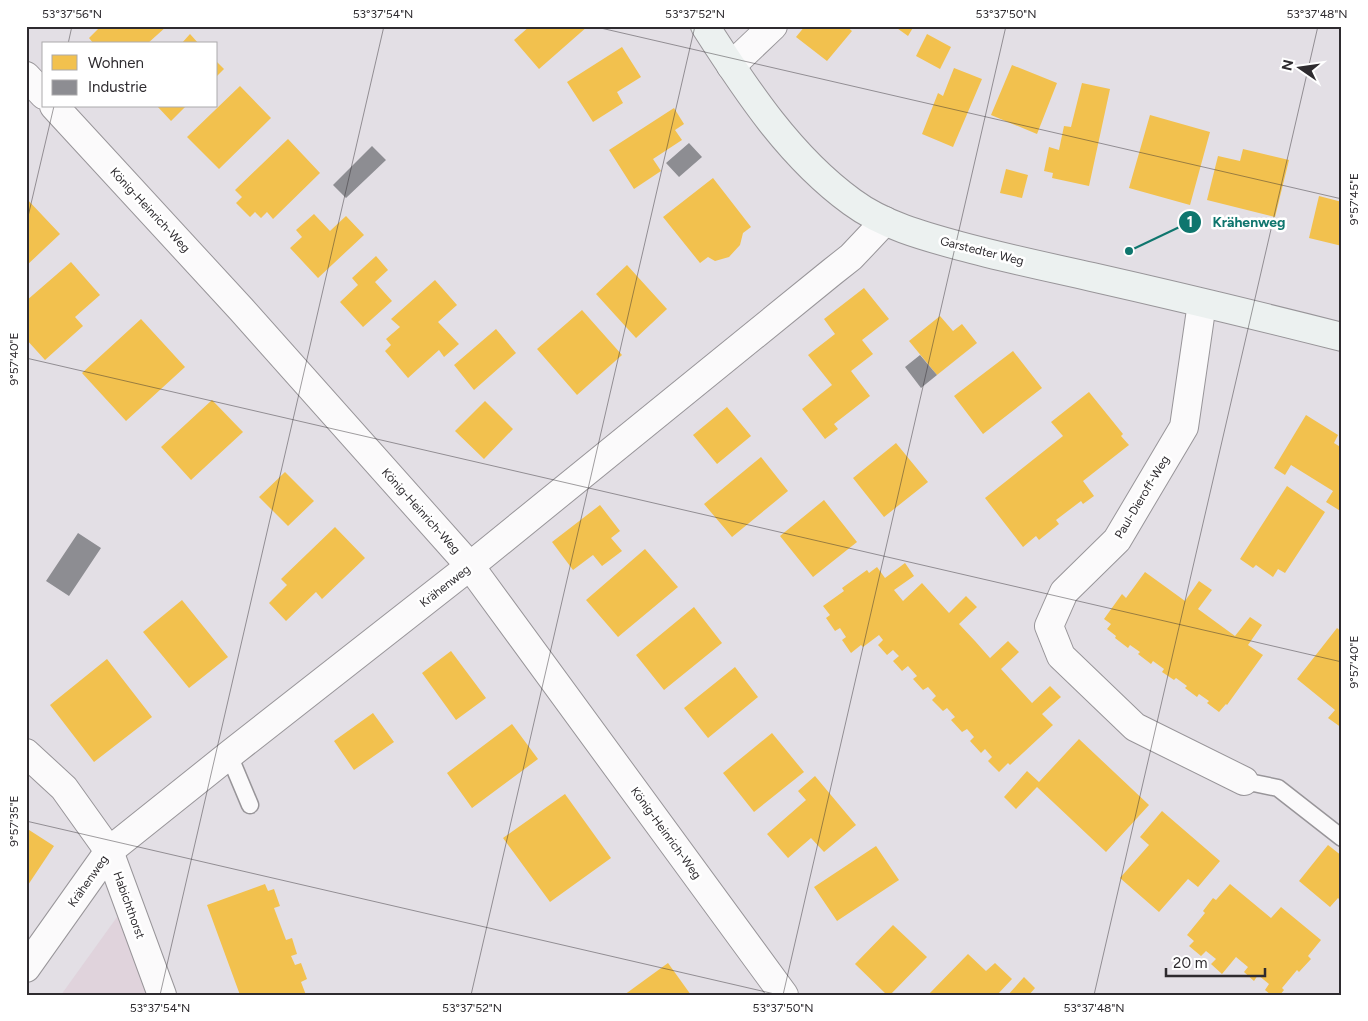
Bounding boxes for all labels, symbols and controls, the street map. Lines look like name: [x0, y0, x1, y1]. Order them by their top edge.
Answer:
text: 53°37'56"N: [42, 7, 102, 21]
text: 53°37'54"N: [353, 7, 413, 21]
text: 53°37'52"N: [665, 7, 725, 21]
text: 53°37'50"N: [976, 7, 1036, 21]
text: 53°37'48"N: [1286, 7, 1348, 21]
legend: [42, 42, 218, 108]
north arrow: [1276, 42, 1326, 92]
text: Wohnen: [88, 54, 144, 72]
text: N: [1278, 58, 1297, 72]
text: Industrie: [88, 78, 147, 96]
street label: König-Heinrich-Weg: [107, 165, 193, 255]
text: 9°57'45"E: [1347, 173, 1361, 225]
callout: Krähenweg: [1177, 208, 1295, 237]
text: 1: [1187, 213, 1193, 231]
text: Krähenweg: [1212, 214, 1286, 231]
street label: Garstedter Weg: [939, 234, 1025, 268]
text: 9°57'40"E: [7, 332, 21, 386]
street label: Paul-Dieroff-Weg: [1112, 453, 1172, 541]
street label: König-Heinrich-Weg: [379, 465, 463, 557]
street label: Krähenweg: [417, 562, 473, 610]
text: 9°57'40"E: [1347, 635, 1361, 689]
street label: König-Heinrich-Weg: [628, 784, 704, 882]
text: 9°57'35"E: [7, 795, 21, 847]
street label: Krähenweg: [65, 852, 111, 910]
street label: Habichthorst: [110, 869, 148, 941]
scale bar: [1166, 946, 1264, 978]
text: 20 m: [1173, 954, 1207, 972]
text: 53°37'54"N: [130, 1001, 190, 1015]
text: 53°37'52"N: [442, 1001, 502, 1015]
text: 53°37'50"N: [753, 1001, 813, 1015]
text: 53°37'48"N: [1063, 1001, 1125, 1015]

